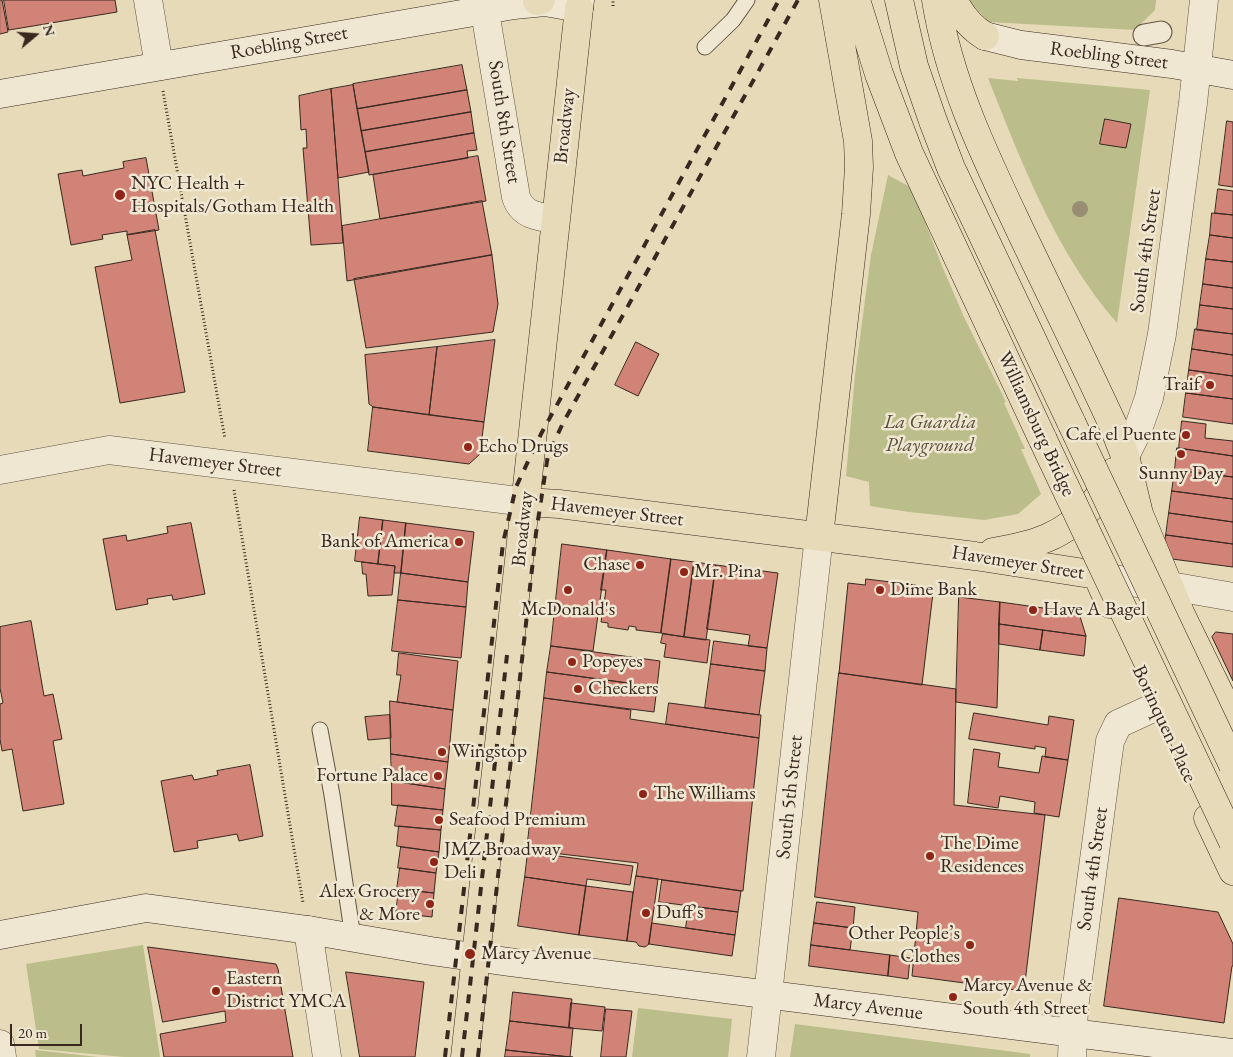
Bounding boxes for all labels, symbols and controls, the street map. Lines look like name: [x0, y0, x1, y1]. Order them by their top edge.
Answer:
north arrow: [10, 10, 60, 60]
street label: Roebling Street: [228, 21, 350, 65]
text: N: [39, 22, 60, 39]
street label: Roebling Street: [1049, 37, 1169, 75]
street label: South 8th Street: [482, 59, 526, 185]
street label: Broadway: [549, 87, 581, 165]
place label: NYC Health + Hospitals/Gotham Health: [131, 172, 334, 219]
marker: NYC Health + Hospitals/Gotham Health: [113, 188, 127, 202]
street label: South 4th Street: [1125, 188, 1167, 314]
street label: Williamsburg Bridge: [992, 348, 1080, 500]
place label: Traif: [1163, 373, 1200, 397]
marker: Traif: [1204, 379, 1216, 391]
park label: La Guardia Playground: [884, 411, 976, 458]
place label: Cafe el Puente: [1066, 423, 1176, 447]
marker: Cafe el Puente: [1180, 429, 1192, 441]
place label: Echo Drugs: [478, 435, 569, 459]
marker: Echo Drugs: [462, 441, 474, 453]
street label: Havemeyer Street: [147, 443, 283, 483]
marker: Sunny Day: [1175, 448, 1187, 460]
place label: Sunny Day: [1139, 462, 1223, 486]
street label: Broadway: [507, 490, 539, 568]
street label: Havemeyer Street: [549, 492, 685, 532]
place label: Bank of America: [320, 530, 449, 554]
marker: Bank of America: [453, 536, 465, 548]
street label: Havemeyer Street: [950, 541, 1086, 585]
place label: Chase: [583, 553, 630, 577]
marker: Chase: [634, 559, 646, 571]
place label: Mr. Pina: [694, 560, 762, 584]
marker: Mr. Pina: [678, 566, 690, 578]
place label: Dime Bank: [890, 578, 977, 602]
marker: McDonald's: [562, 584, 574, 596]
marker: Dime Bank: [874, 584, 886, 596]
place label: McDonald's: [521, 598, 615, 622]
place label: Have A Bagel: [1043, 598, 1146, 622]
marker: Have A Bagel: [1027, 604, 1039, 616]
place label: Popeyes: [582, 650, 643, 674]
marker: Popeyes: [566, 656, 578, 668]
street label: Borinquen Place: [1126, 662, 1202, 786]
place label: Checkers: [588, 677, 659, 701]
marker: Checkers: [572, 683, 584, 695]
street label: South 5th Street: [772, 734, 808, 860]
place label: Wingstop: [452, 740, 527, 764]
marker: Wingstop: [436, 746, 448, 758]
place label: Fortune Palace: [316, 764, 428, 788]
marker: Fortune Palace: [432, 770, 444, 782]
place label: The Williams: [653, 782, 756, 806]
marker: The Williams: [637, 788, 649, 800]
street label: South 4th Street: [1072, 806, 1114, 932]
place label: Seafood Premium: [449, 808, 586, 832]
marker: Seafood Premium: [433, 814, 445, 826]
place label: The Dime Residences: [940, 832, 1024, 879]
place label: JMZ Broadway Deli: [444, 838, 561, 885]
marker: The Dime Residences: [924, 850, 936, 862]
marker: JMZ Broadway Deli: [428, 856, 440, 868]
place label: Alex Grocery & More: [319, 880, 420, 927]
marker: Alex Grocery & More: [424, 898, 436, 910]
place label: Duff's: [656, 901, 704, 925]
marker: Duff's: [640, 907, 652, 919]
place label: Other People’s Clothes: [848, 922, 960, 969]
marker: Other People’s Clothes: [964, 939, 976, 951]
place label: Marcy Avenue: [481, 942, 591, 966]
marker: Marcy Avenue: [463, 947, 477, 961]
place label: Eastern District YMCA: [226, 967, 346, 1014]
place label: Marcy Avenue & South 4th Street: [963, 974, 1092, 1021]
marker: Eastern District YMCA: [210, 985, 222, 997]
street label: Marcy Avenue: [812, 988, 924, 1026]
marker: Marcy Avenue & South 4th Street: [947, 991, 959, 1003]
scale bar: [12, 1014, 85, 1046]
text: 20 m: [18, 1023, 47, 1042]

